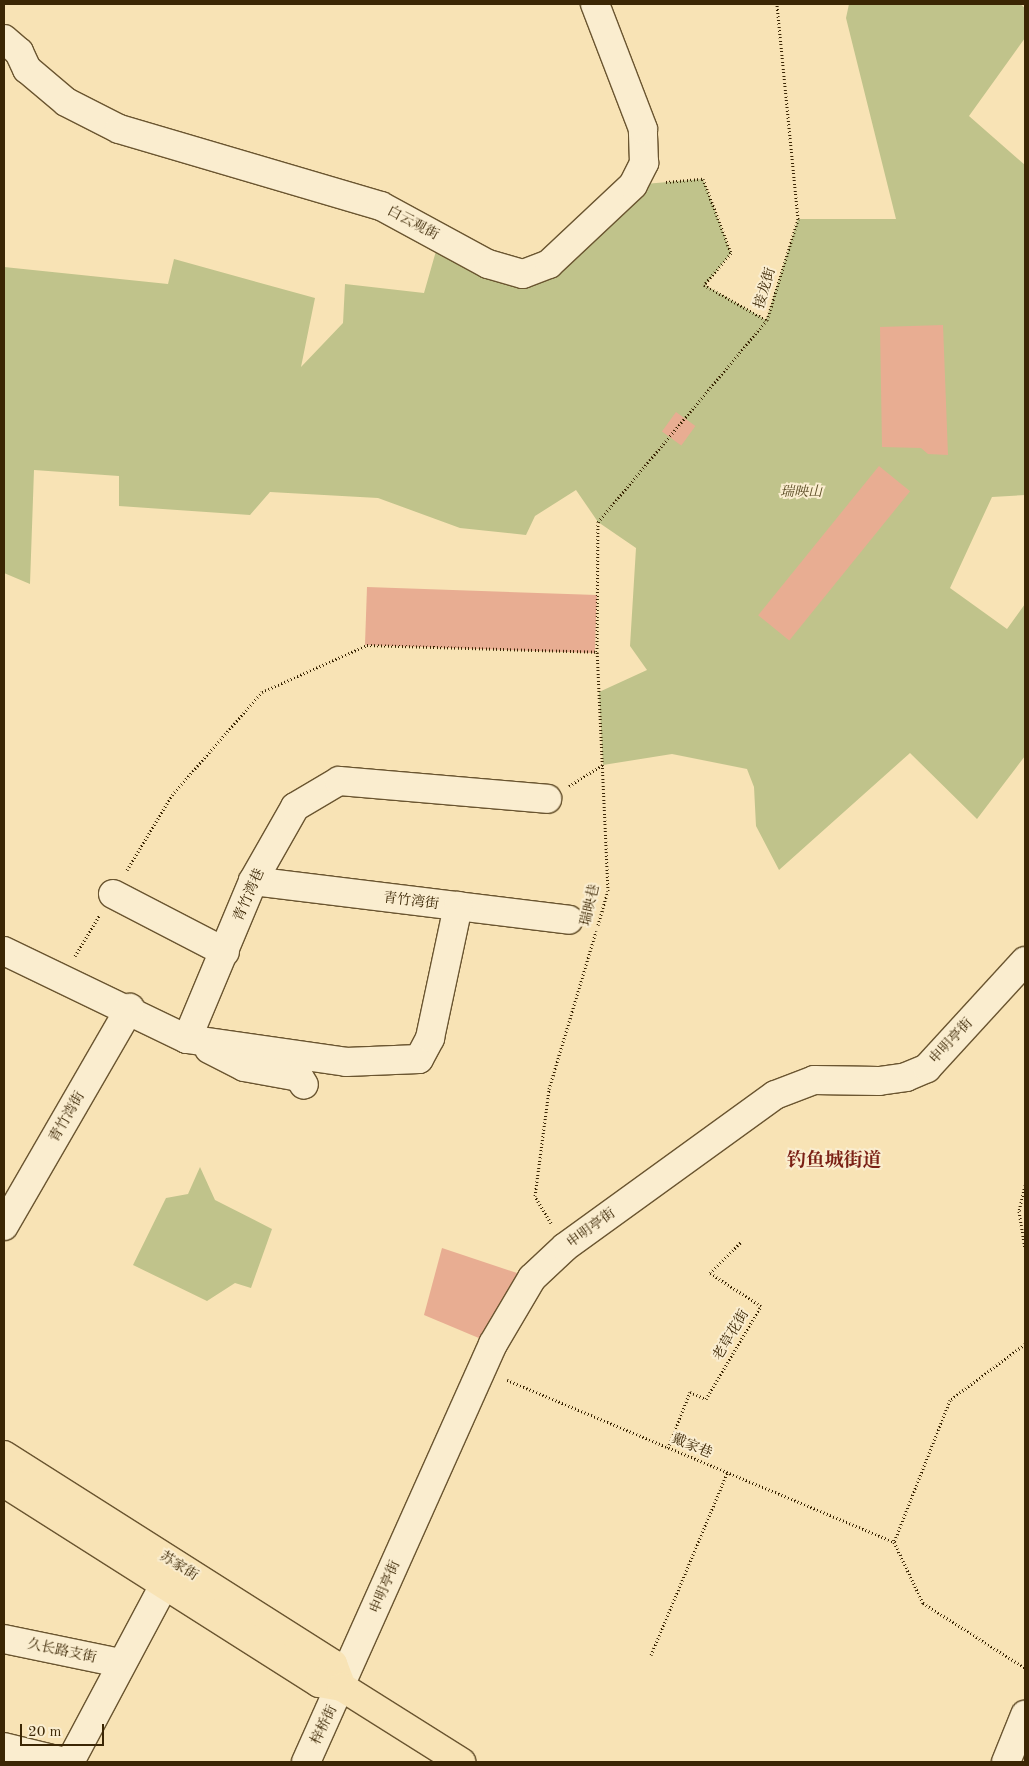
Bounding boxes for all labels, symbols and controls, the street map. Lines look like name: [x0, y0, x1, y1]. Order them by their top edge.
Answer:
street label: 白云观街: [384, 202, 442, 244]
street label: 接龙街: [751, 265, 779, 311]
park label: 瑞映山: [780, 484, 822, 500]
street label: 青竹湾巷: [230, 866, 268, 924]
street label: 瑞映巷: [577, 883, 603, 927]
street label: 青竹湾街: [382, 889, 440, 913]
street label: 申明亭街: [926, 1015, 976, 1067]
street label: 青竹湾街: [46, 1089, 88, 1145]
district label: 钓鱼城街道: [787, 1151, 881, 1173]
street label: 申明亭街: [563, 1205, 619, 1251]
street label: 老草花街: [709, 1307, 753, 1363]
street label: 戴家巷: [669, 1430, 715, 1462]
street label: 苏家街: [157, 1548, 201, 1584]
street label: 申明亭街: [366, 1558, 404, 1616]
street label: 久长路支街: [26, 1636, 98, 1666]
street label: 梓桥街: [307, 1702, 341, 1748]
scale bar: [22, 1714, 106, 1746]
text: 20 m: [28, 1725, 62, 1740]

